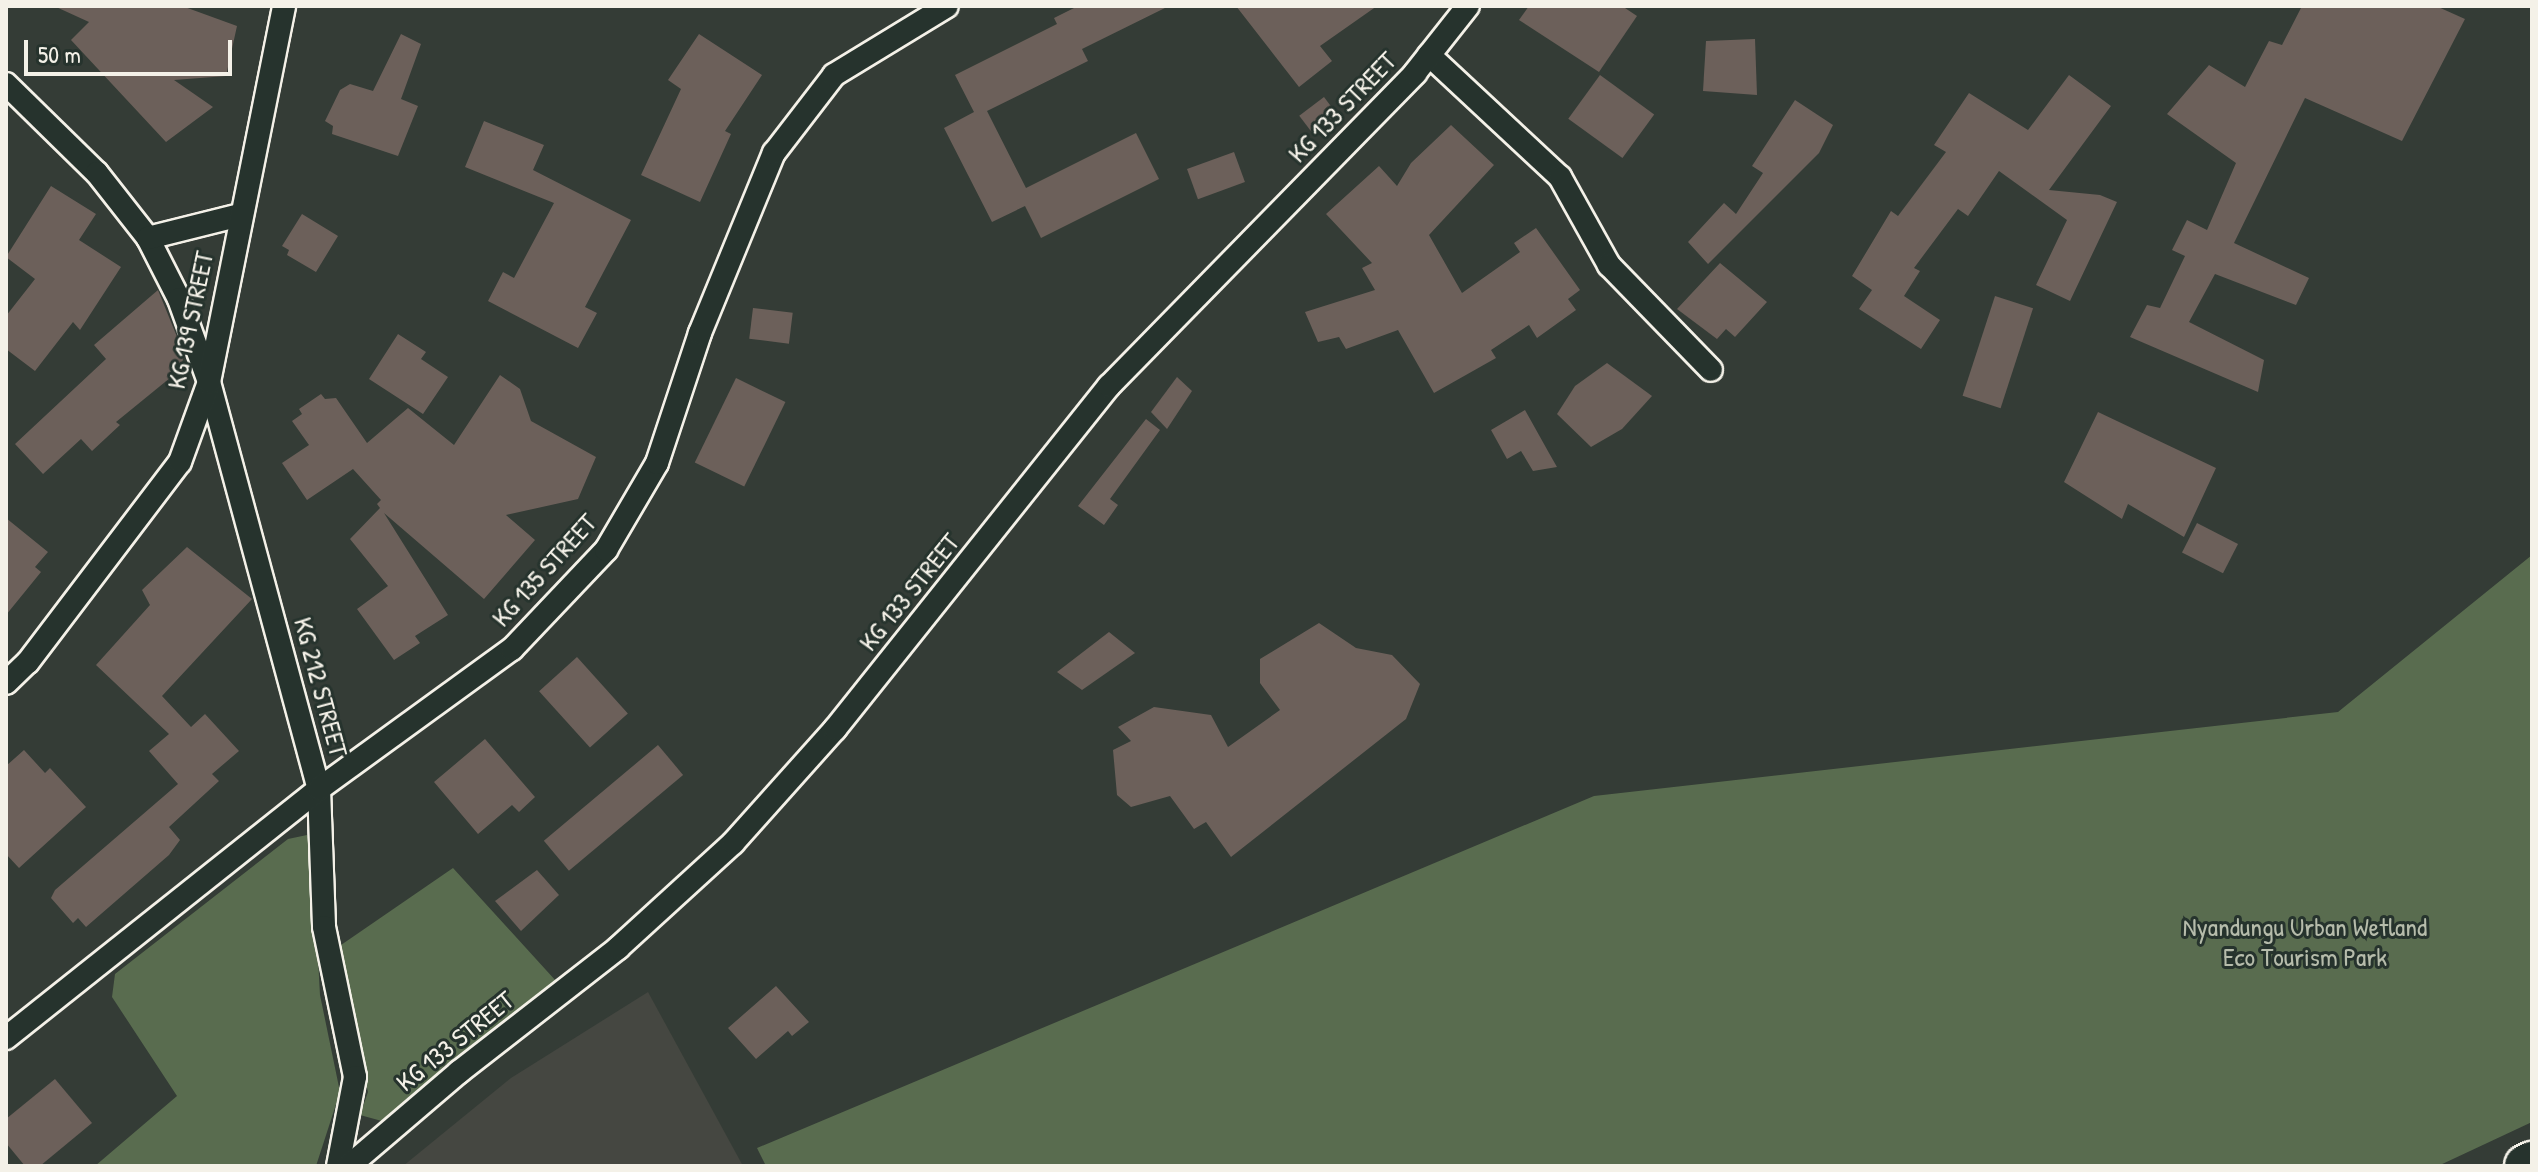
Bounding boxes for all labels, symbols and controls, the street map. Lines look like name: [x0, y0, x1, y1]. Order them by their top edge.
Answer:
scale bar: [28, 24, 236, 74]
text: 50 m: [38, 38, 81, 70]
street label: KG 133 STREET: [1282, 45, 1402, 169]
street label: KG 139 STREET: [160, 248, 220, 392]
street label: KG 135 STREET: [485, 507, 603, 633]
street label: KG 133 STREET: [852, 527, 966, 657]
street label: KG 212 STREET: [287, 614, 355, 760]
park label: Nyandungu Urban Wetland Eco Tourism Park: [2183, 911, 2427, 972]
street label: KG 133 STREET: [390, 984, 520, 1098]

